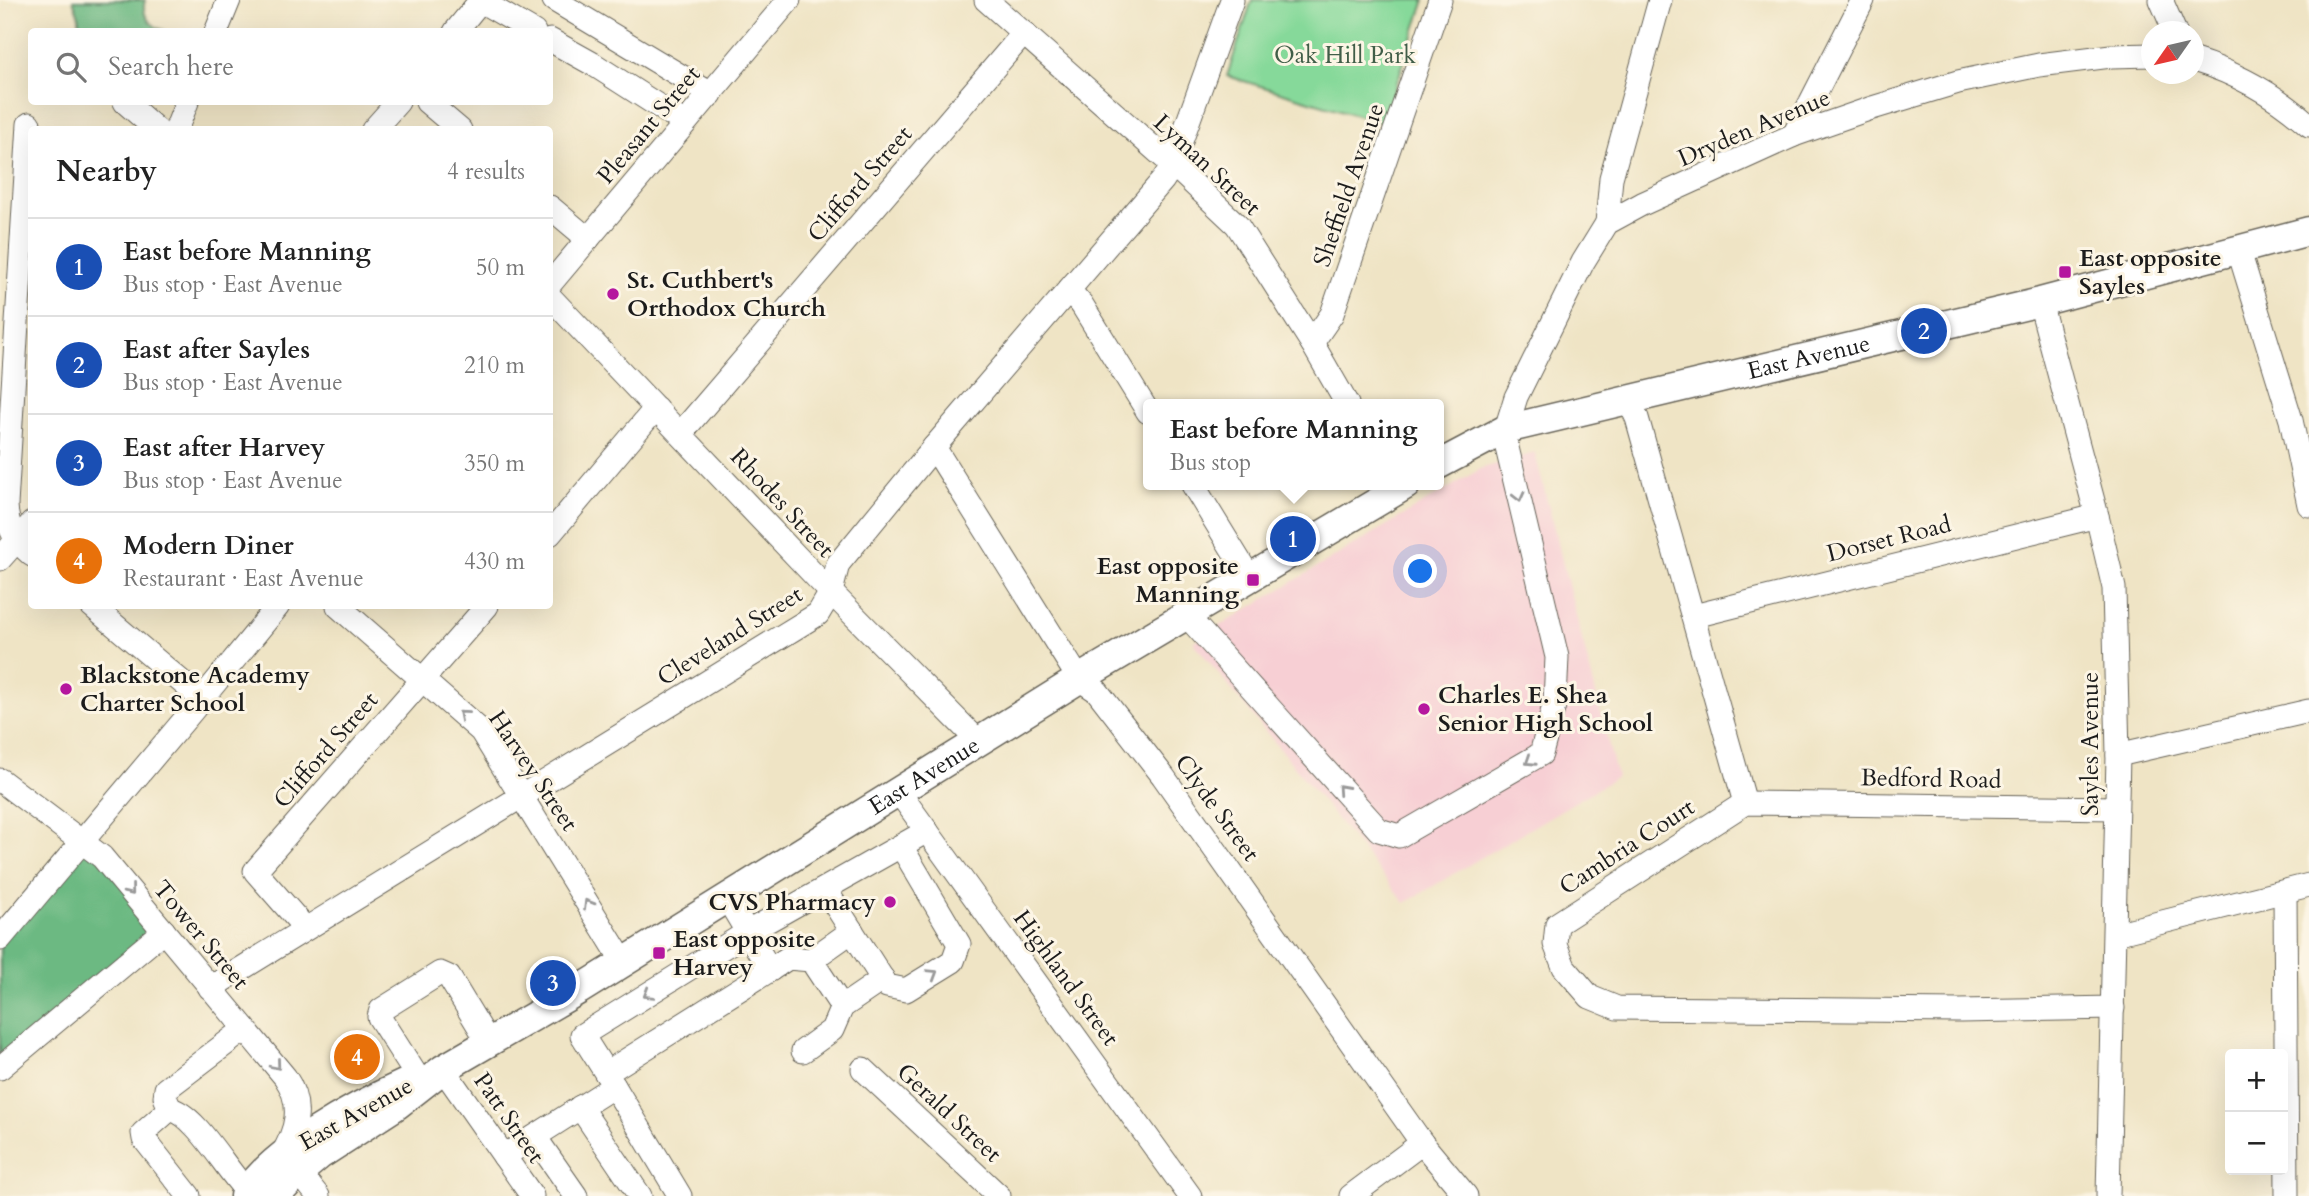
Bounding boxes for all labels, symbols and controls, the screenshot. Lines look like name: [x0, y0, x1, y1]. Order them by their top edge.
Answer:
north arrow: [2141, 21, 2204, 84]
search box: [28, 28, 553, 105]
park label: Oak Hill Park: [1274, 39, 1416, 72]
icon: search: [52, 48, 90, 86]
text: Search here: [108, 49, 234, 84]
street label: Pleasant Street: [590, 58, 709, 191]
street label: Dryden Avenue: [1673, 81, 1835, 175]
street label: Sheffield Avenue: [1306, 99, 1392, 271]
street label: Lyman Street: [1146, 107, 1268, 224]
street label: Clifford Street: [800, 118, 920, 249]
text: Nearby: [56, 151, 157, 192]
text: 4 results: [447, 156, 525, 187]
text: East before Manning: [123, 234, 371, 269]
place label: East opposite Sayles: [2079, 242, 2222, 303]
text: 1: [73, 252, 85, 283]
text: 50 m: [476, 252, 525, 283]
place label: St. Cuthbert's Orthodox Church: [627, 264, 826, 325]
marker: East opposite Sayles: [2057, 264, 2073, 280]
text: Bus stop · East Avenue: [123, 269, 343, 300]
marker: St. Cuthbert's Orthodox Church: [605, 286, 621, 302]
pin: 2: [1901, 305, 1947, 357]
street label: East Avenue: [1744, 327, 1873, 388]
text: East after Sayles: [123, 332, 310, 367]
text: 2: [73, 350, 85, 381]
text: 210 m: [464, 350, 525, 381]
text: Bus stop · East Avenue: [123, 367, 343, 398]
popup: [1143, 399, 1444, 490]
text: East before Manning: [1170, 412, 1417, 447]
text: East after Harvey: [123, 430, 325, 465]
street label: Rhodes Street: [723, 441, 842, 565]
text: Bus stop: [1170, 447, 1251, 478]
text: 3: [73, 448, 85, 479]
text: 350 m: [464, 448, 525, 479]
text: Bus stop · East Avenue: [123, 465, 343, 496]
one-way arrow: [1511, 491, 1525, 503]
street label: Dorset Road: [1823, 508, 1955, 570]
pin: 1: [1270, 513, 1316, 565]
text: Modern Diner: [123, 528, 294, 563]
text: 4: [73, 546, 85, 577]
text: 430 m: [464, 546, 525, 577]
place label: East opposite Manning: [1096, 550, 1240, 611]
your location: [1403, 554, 1437, 588]
text: Restaurant · East Avenue: [123, 563, 364, 594]
marker: East opposite Manning: [1245, 572, 1261, 588]
street label: Cleveland Street: [651, 578, 809, 694]
place label: Blackstone Academy Charter School: [80, 659, 310, 720]
street label: Sayles Avenue: [2074, 672, 2107, 816]
place label: Charles E. Shea Senior High School: [1438, 679, 1653, 740]
marker: Blackstone Academy Charter School: [58, 681, 74, 697]
street label: Clifford Street: [266, 684, 386, 815]
marker: Charles E. Shea Senior High School: [1416, 701, 1432, 717]
street label: Harvey Street: [480, 704, 586, 838]
one-way arrow: [459, 711, 472, 723]
street label: East Avenue: [862, 728, 986, 822]
street label: Clyde Street: [1167, 748, 1267, 869]
one-way arrow: [1525, 753, 1538, 766]
street label: Bedford Road: [1860, 761, 2002, 797]
one-way arrow: [1338, 784, 1350, 797]
street label: Cambria Court: [1553, 791, 1701, 903]
street label: Tower Street: [145, 873, 257, 997]
one-way arrow: [122, 882, 134, 895]
place label: CVS Pharmacy: [709, 886, 876, 919]
marker: CVS Pharmacy: [882, 894, 898, 910]
one-way arrow: [583, 899, 596, 912]
street label: Highland Street: [1005, 903, 1127, 1053]
place label: East opposite Harvey: [673, 923, 816, 984]
marker: East opposite Harvey: [651, 945, 667, 961]
pin: 3: [530, 957, 576, 1009]
one-way arrow: [926, 969, 939, 982]
one-way arrow: [643, 986, 656, 999]
pin: 4: [334, 1031, 380, 1083]
map controls: [2225, 1049, 2288, 1175]
button: +: [2225, 1049, 2288, 1112]
street label: Gerald Street: [889, 1056, 1009, 1170]
one-way arrow: [268, 1057, 280, 1070]
street label: Patt Street: [466, 1066, 553, 1170]
street label: East Avenue: [293, 1069, 419, 1159]
button: −: [2225, 1112, 2288, 1175]

